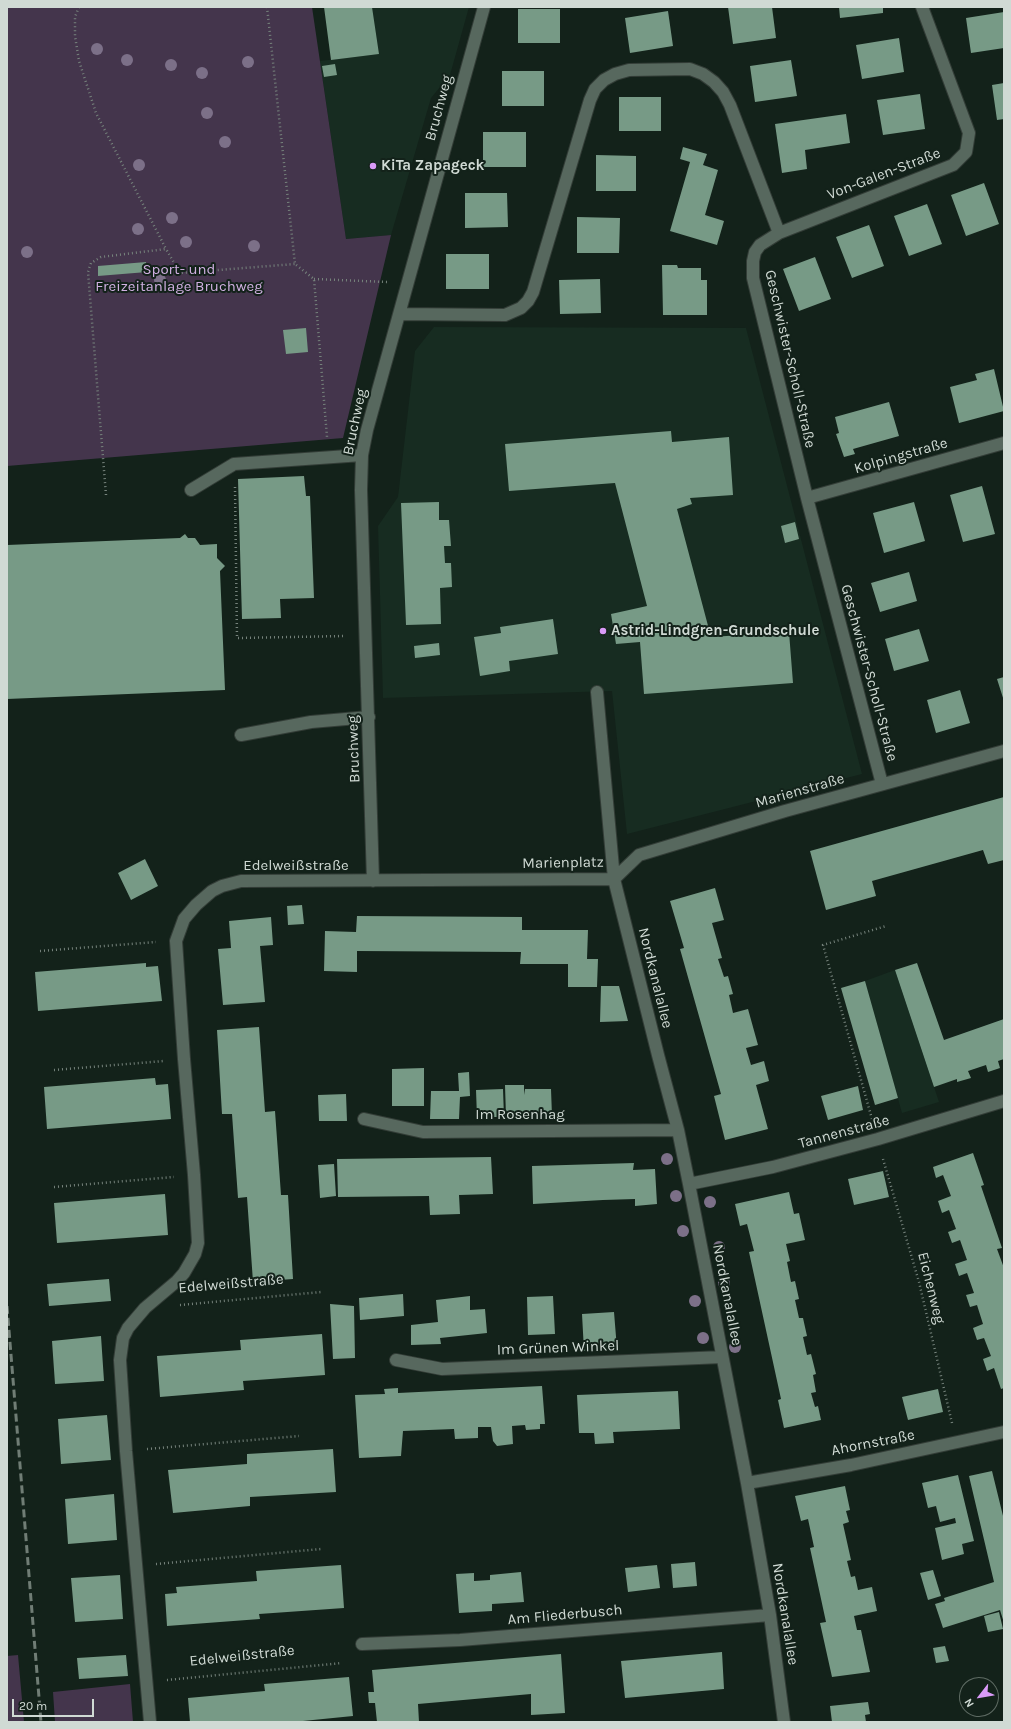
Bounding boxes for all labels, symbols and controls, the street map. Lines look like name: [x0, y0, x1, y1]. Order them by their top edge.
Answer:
street label: Bruchweg: [422, 73, 456, 143]
street label: Von-Galen-Straße: [825, 144, 943, 204]
place label: KiTa Zapageck: [381, 157, 484, 175]
marker: KiTa Zapageck: [368, 161, 378, 171]
park label: Sport- und Freizeitanlage Bruchweg: [95, 261, 263, 296]
street label: Geschwister-Scholl-Straße: [761, 268, 819, 450]
street label: Bruchweg: [339, 387, 371, 457]
street label: Kolpingstraße: [852, 434, 950, 478]
street label: Geschwister-Scholl-Straße: [837, 583, 901, 763]
place label: Astrid-Lindgren-Grundschule: [611, 622, 819, 640]
marker: Astrid-Lindgren-Grundschule: [598, 626, 608, 636]
street label: Bruchweg: [344, 715, 364, 783]
street label: Marienstraße: [753, 770, 847, 812]
street label: Marienplatz: [522, 853, 604, 873]
street label: Edelweißstraße: [243, 857, 349, 875]
street label: Nordkanalallee: [634, 926, 676, 1030]
street label: Im Rosenhag: [475, 1106, 565, 1124]
street label: Tannenstraße: [797, 1111, 891, 1153]
street label: Nordkanalallee: [708, 1243, 746, 1347]
street label: Eichenweg: [913, 1250, 949, 1326]
street label: Edelweißstraße: [178, 1270, 284, 1298]
street label: Im Grünen Winkel: [496, 1337, 620, 1359]
street label: Ahornstraße: [830, 1426, 916, 1460]
street label: Nordkanalallee: [768, 1562, 802, 1666]
street label: Am Fliederbusch: [507, 1601, 623, 1629]
street label: Edelweißstraße: [189, 1642, 295, 1670]
north arrow: [959, 1677, 999, 1717]
scale bar: [14, 1691, 96, 1717]
text: N: [962, 1696, 977, 1710]
text: 20 m: [19, 1699, 47, 1713]

